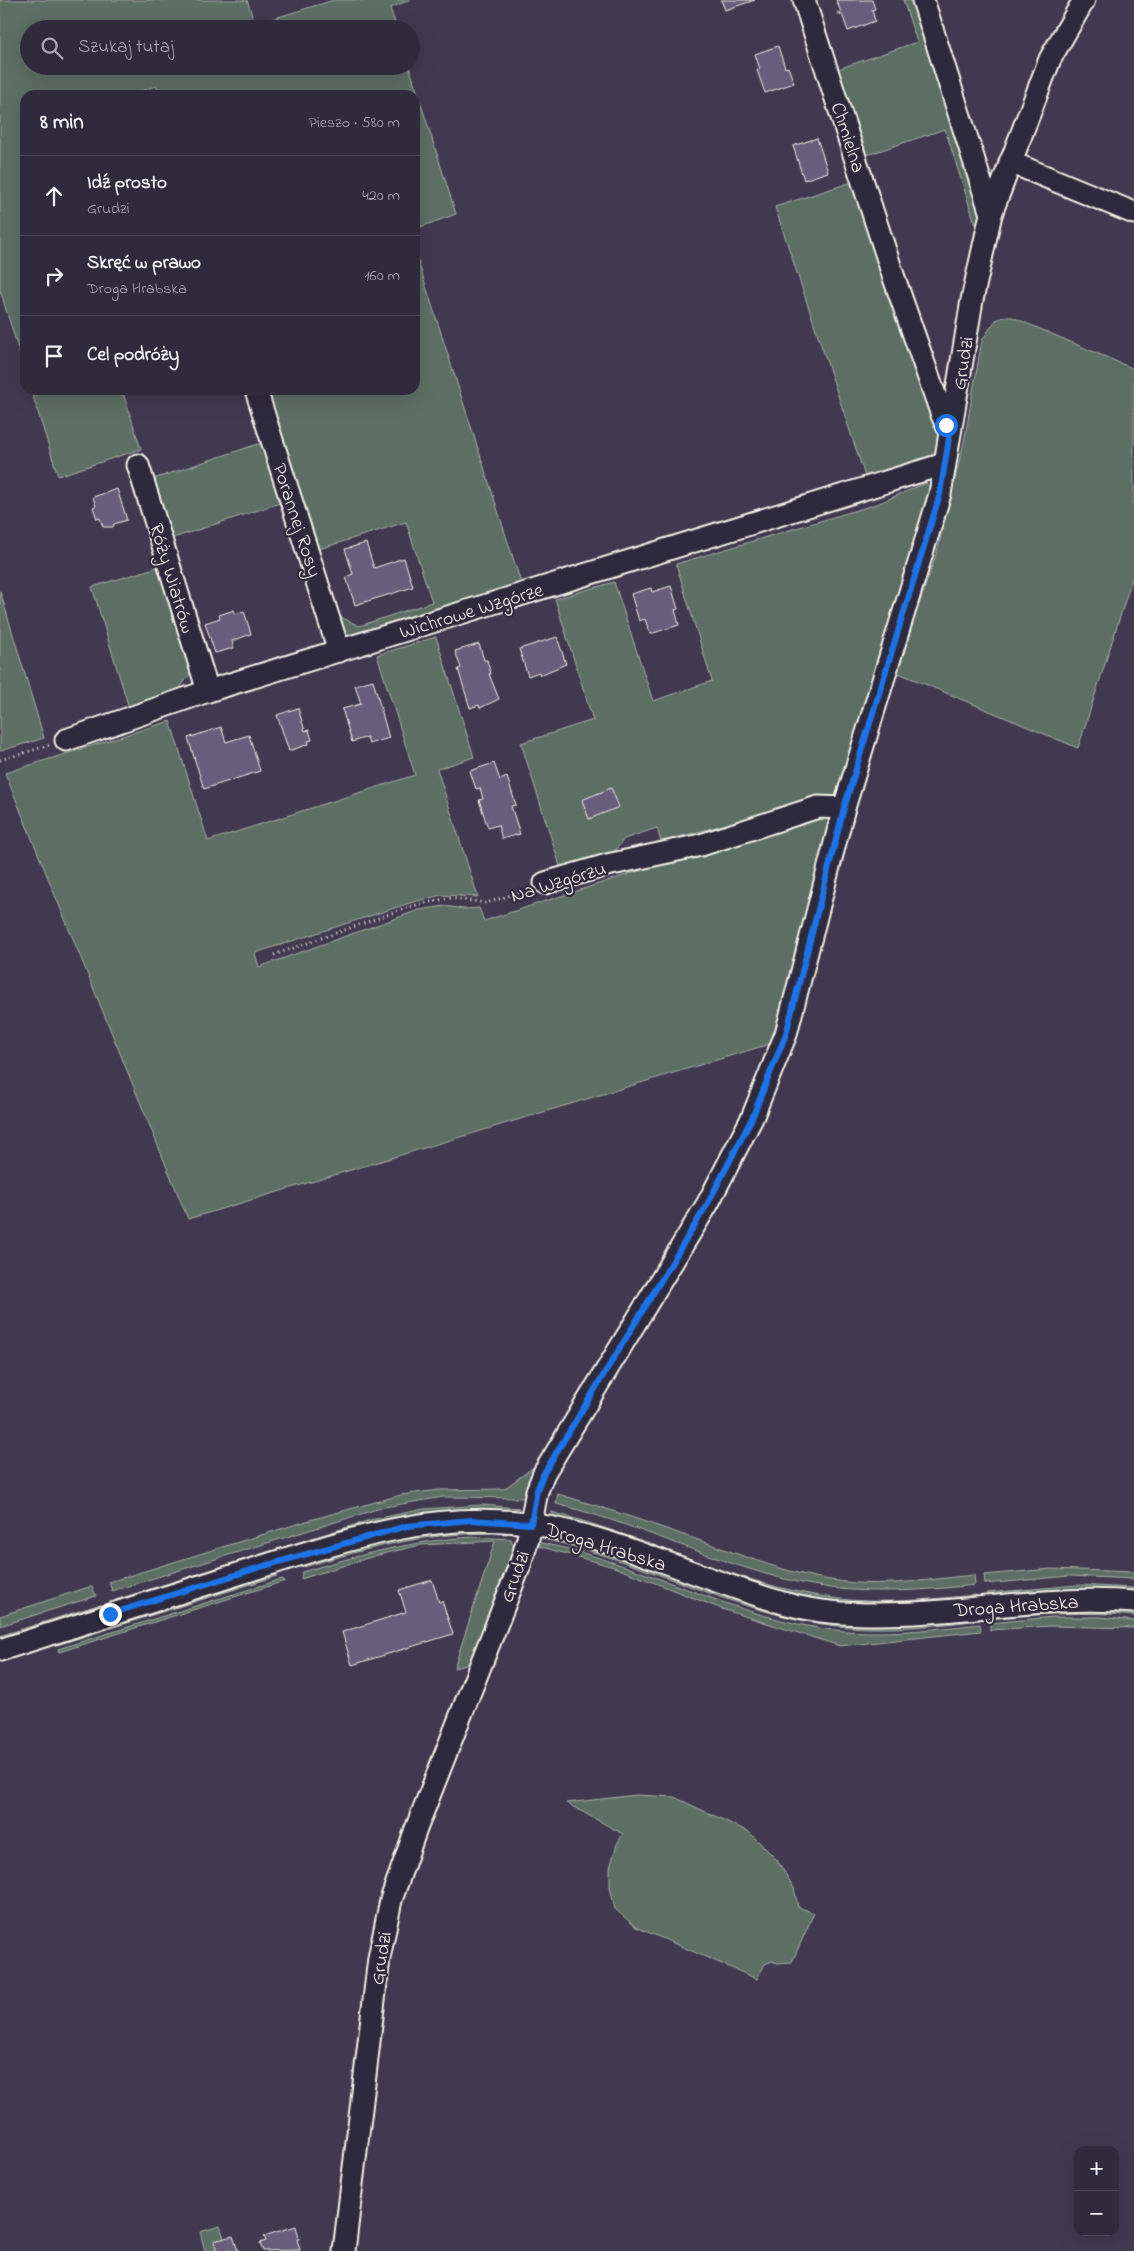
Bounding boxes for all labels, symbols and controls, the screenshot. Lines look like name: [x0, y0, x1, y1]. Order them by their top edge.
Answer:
search box: [20, 20, 420, 75]
icon: search: [38, 34, 66, 62]
text: Szukaj tutaj: [78, 34, 174, 61]
street label: Chmielna: [822, 99, 872, 177]
text: 8 min: [40, 108, 84, 138]
text: Pieszo · 580 m: [309, 111, 400, 135]
text: Idź prosto: [87, 170, 167, 197]
icon: ahead: [40, 182, 68, 210]
text: 420 m: [362, 184, 400, 208]
text: Grudzi: [87, 197, 130, 221]
text: Skręć w prawo: [87, 250, 201, 277]
icon: right: [40, 262, 68, 290]
text: 160 m: [365, 264, 400, 288]
text: Droga Hrabska: [87, 277, 187, 301]
street label: Grudzi: [946, 335, 983, 392]
icon: arrive: [40, 342, 68, 370]
text: Cel podróży: [87, 342, 179, 369]
route start: [935, 414, 958, 437]
street label: Porannej Rosy: [264, 460, 328, 581]
street label: Róży Wiatrów: [140, 520, 201, 637]
street label: Wichrowe Wzgórze: [396, 577, 548, 649]
street label: Na Wzgórzu: [507, 855, 610, 913]
street label: Droga Hrabska: [540, 1516, 669, 1581]
street label: Grudzi: [494, 1547, 539, 1607]
street label: Droga Hrabska: [952, 1589, 1080, 1627]
route end: [99, 1603, 122, 1626]
street label: Grudzi: [364, 1930, 401, 1987]
map controls: [1074, 2146, 1119, 2236]
button: +: [1074, 2146, 1119, 2191]
button: −: [1074, 2191, 1119, 2236]

